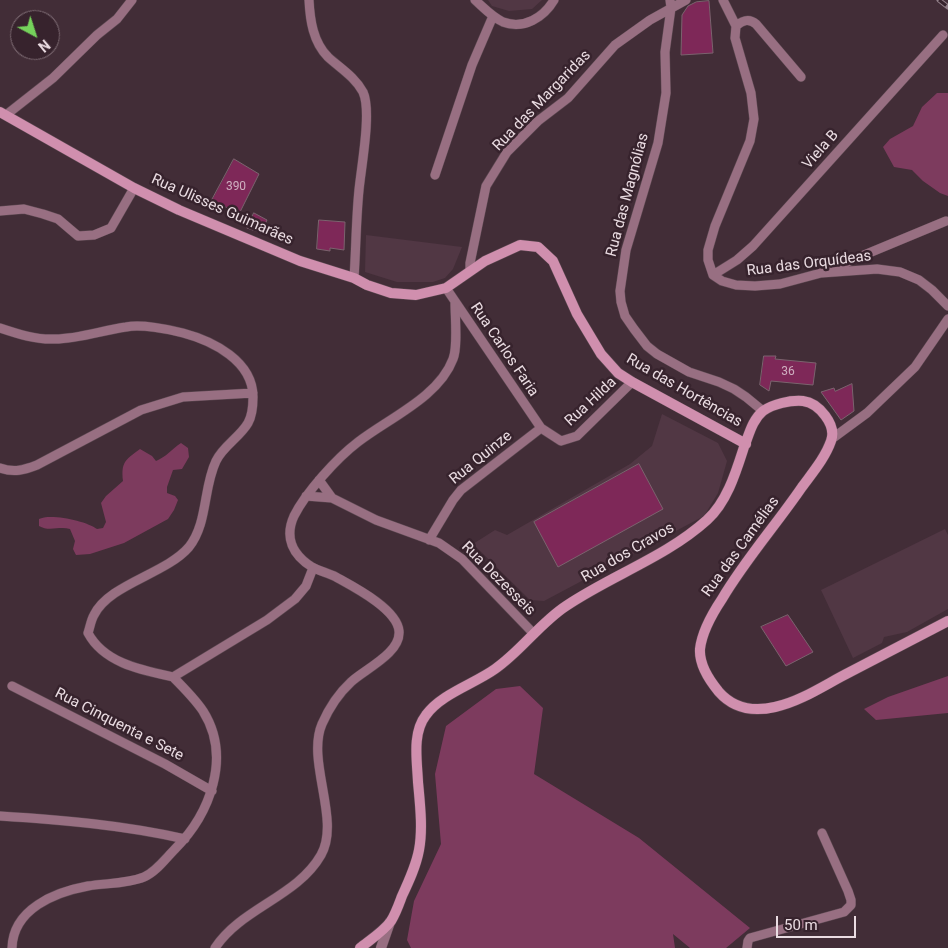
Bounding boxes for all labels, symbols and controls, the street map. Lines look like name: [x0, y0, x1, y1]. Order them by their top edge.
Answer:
north arrow: [10, 10, 60, 60]
text: N: [35, 36, 53, 55]
street label: Rua das Margaridas: [489, 47, 595, 155]
street label: Viela B: [799, 127, 843, 173]
street label: Rua das Magnólias: [603, 131, 653, 259]
street label: Rua Ulisses Guimarães: [148, 171, 296, 249]
house number: 390: [226, 180, 246, 194]
street label: Rua das Orquídeas: [746, 247, 872, 281]
street label: Rua Carlos Faria: [466, 300, 542, 400]
street label: Rua das Hortências: [623, 351, 745, 431]
house number: 36: [781, 365, 795, 379]
street label: Rua Hilda: [561, 374, 621, 430]
street label: Rua Quinze: [446, 427, 516, 489]
street label: Rua das Camélias: [699, 493, 783, 601]
street label: Rua dos Cravos: [578, 519, 678, 587]
street label: Rua Dezesseis: [457, 538, 539, 620]
street label: Rua Cinquenta e Sete: [52, 685, 186, 765]
scale bar: [778, 906, 858, 938]
text: 50 m: [784, 916, 818, 934]

